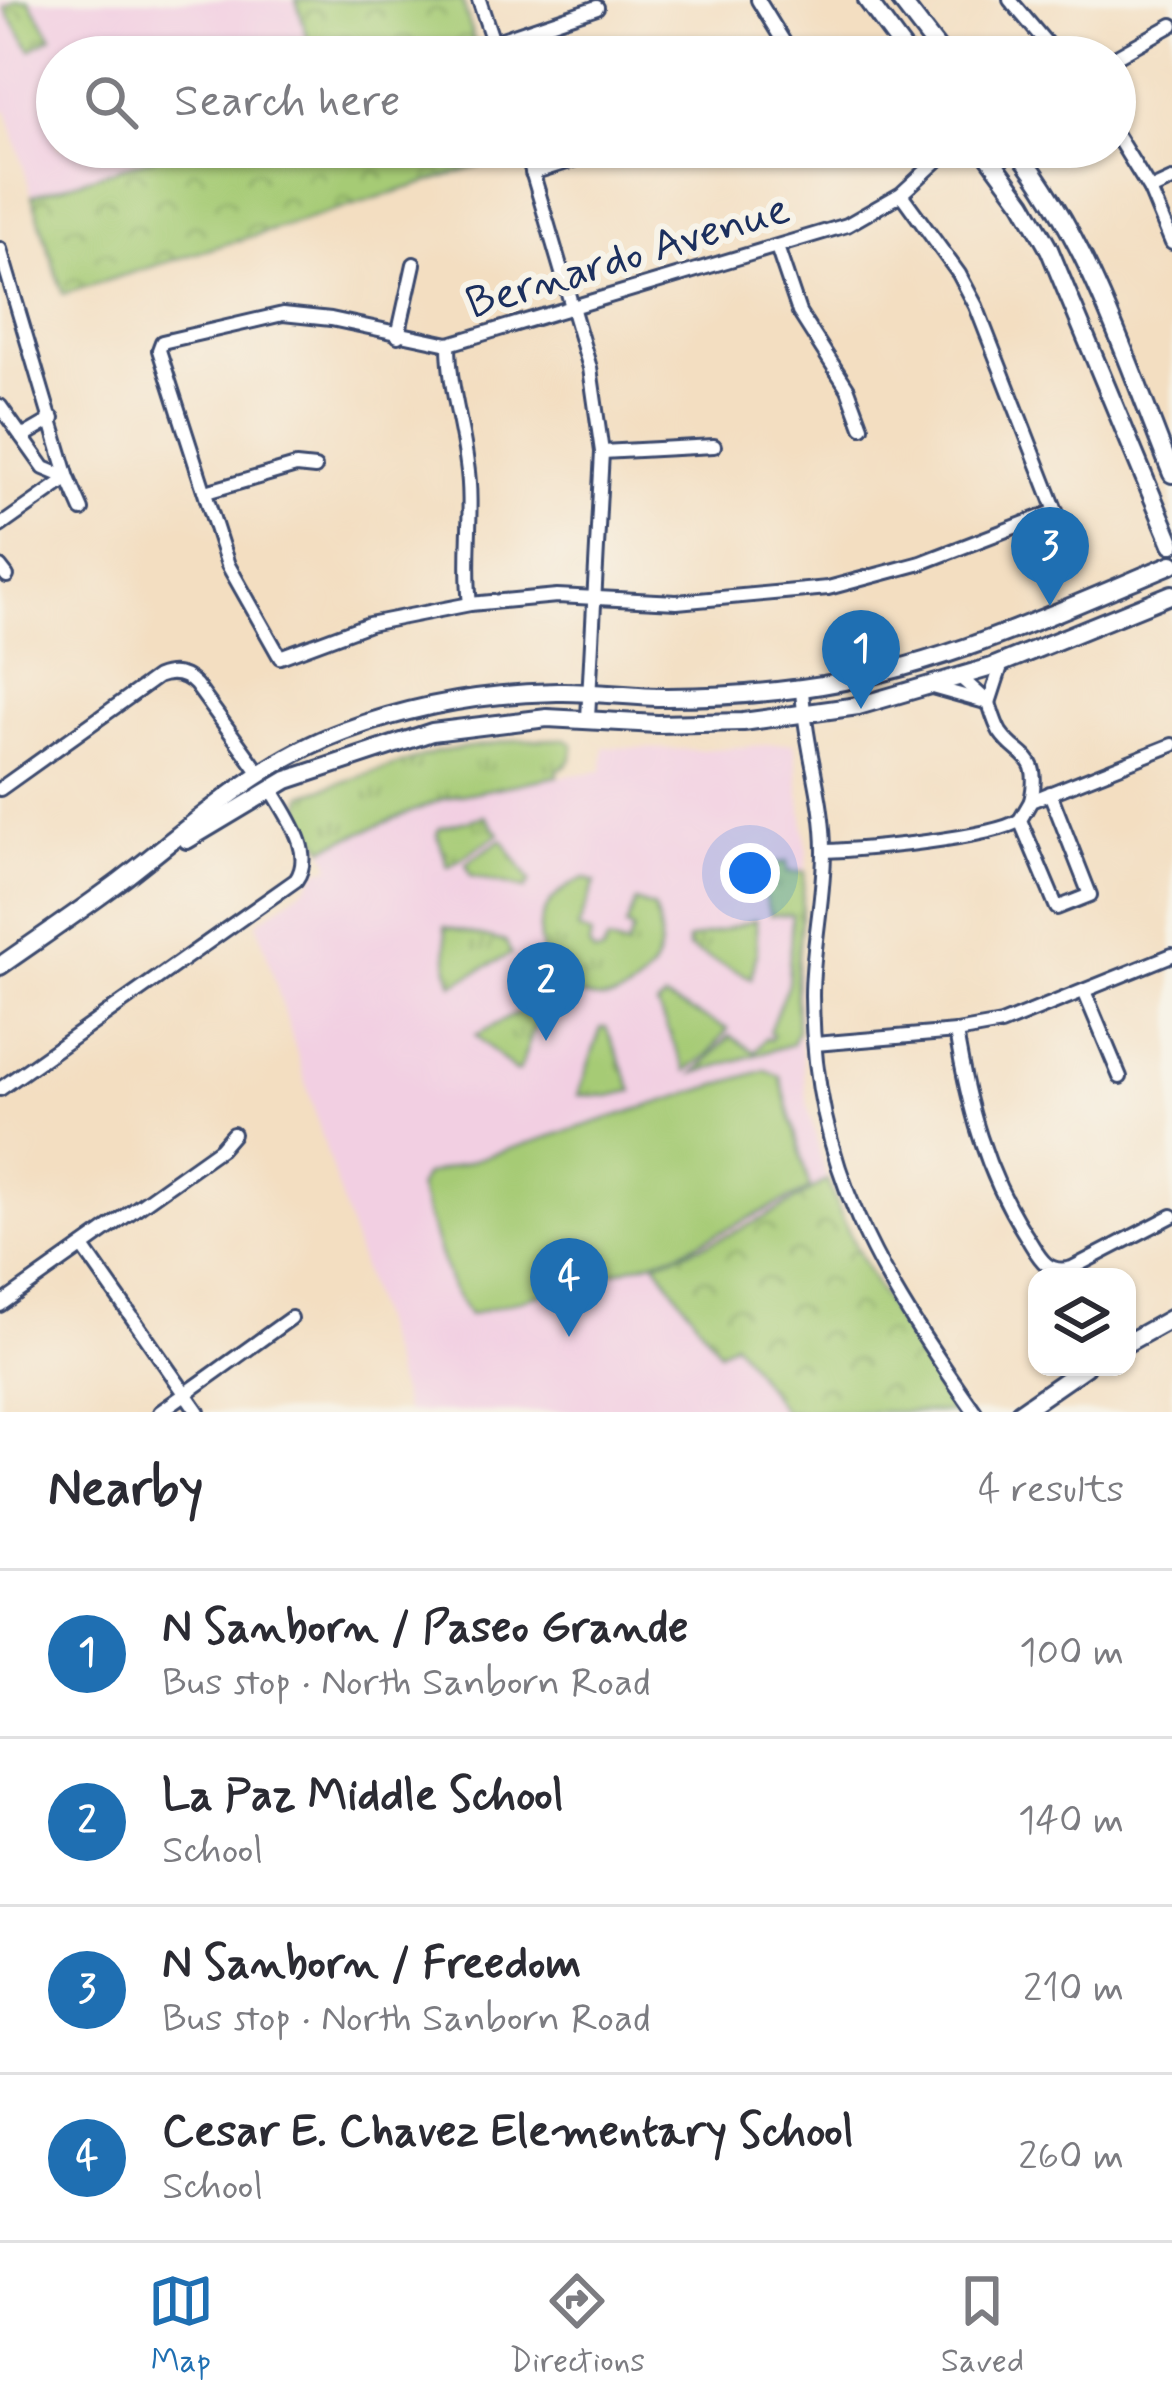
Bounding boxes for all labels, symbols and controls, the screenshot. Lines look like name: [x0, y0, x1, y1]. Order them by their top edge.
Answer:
search box: [36, 36, 1136, 168]
icon: search: [78, 69, 144, 135]
text: Search here: [174, 73, 401, 132]
street label: Bernardo Avenue: [459, 180, 797, 335]
pin: 3: [1011, 507, 1089, 606]
pin: 1: [822, 610, 900, 709]
your location: [720, 843, 780, 903]
pin: 2: [507, 942, 585, 1041]
pin: 4: [530, 1238, 608, 1337]
map controls: [1028, 1268, 1136, 1376]
button: layers: [1028, 1268, 1136, 1376]
text: Nearby: [48, 1457, 203, 1523]
text: 4 results: [978, 1465, 1124, 1516]
text: N Sanborn / Paseo Grande: [162, 1599, 689, 1658]
text: 1: [78, 1628, 96, 1679]
text: 100 m: [1019, 1628, 1124, 1679]
text: Bus stop · North Sanborn Road: [162, 1658, 651, 1709]
text: La Paz Middle School: [162, 1767, 564, 1826]
text: 2: [77, 1796, 97, 1847]
text: 140 m: [1018, 1796, 1124, 1847]
text: School: [162, 1826, 263, 1877]
text: N Sanborn / Freedom: [162, 1935, 581, 1994]
text: 3: [78, 1964, 96, 2015]
text: 210 m: [1023, 1964, 1124, 2015]
text: Bus stop · North Sanborn Road: [162, 1994, 651, 2045]
text: Cesar E. Chavez Elementary School: [162, 2103, 854, 2162]
text: 4: [76, 2132, 98, 2183]
text: 260 m: [1018, 2132, 1124, 2183]
text: School: [162, 2162, 263, 2213]
tab: Map: [148, 2268, 214, 2384]
tab: Directions: [509, 2268, 645, 2384]
tab: Saved: [941, 2268, 1024, 2384]

